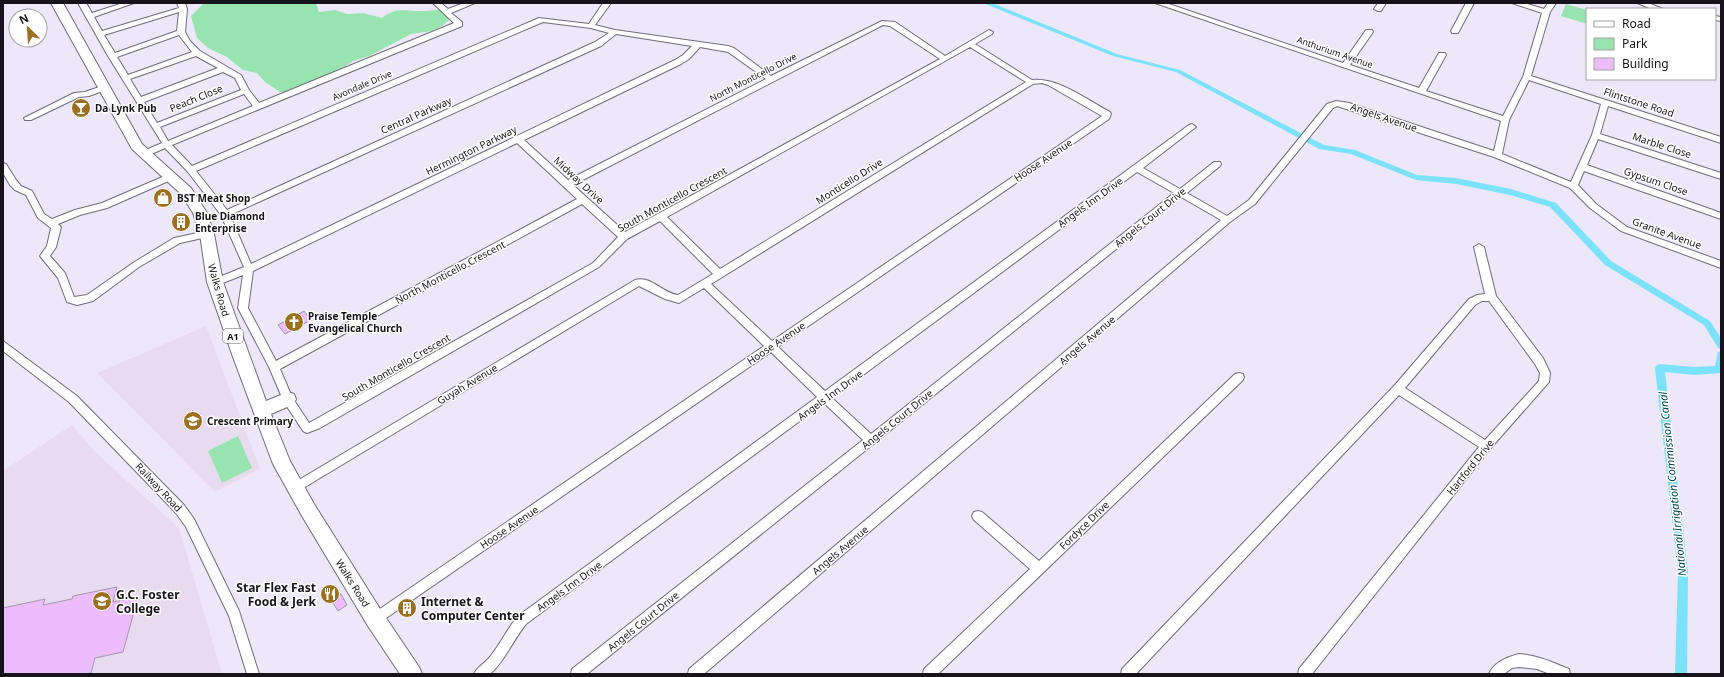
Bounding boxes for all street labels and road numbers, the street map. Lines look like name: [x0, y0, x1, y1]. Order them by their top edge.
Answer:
street label: Anthurium Avenue: [1295, 33, 1375, 71]
street label: North Monticello Drive: [707, 49, 799, 105]
street label: Avondale Drive: [330, 67, 394, 103]
street label: Peach Close: [167, 81, 225, 115]
street label: Flintstone Road: [1602, 84, 1676, 120]
street label: Central Parkway: [378, 93, 454, 137]
street label: Angels Avenue: [1349, 99, 1419, 135]
street label: Hermington Parkway: [423, 121, 520, 178]
street label: Marble Close: [1631, 129, 1694, 161]
street label: Hoose Avenue: [1011, 135, 1075, 185]
street label: Midway Drive: [551, 153, 607, 207]
street label: Monticello Drive: [813, 155, 885, 207]
street label: South Monticello Crescent: [615, 163, 729, 235]
street label: Gypsum Close: [1622, 164, 1690, 199]
street label: Angels Inn Drive: [1055, 173, 1126, 230]
street label: Angels Court Drive: [1111, 184, 1189, 250]
street label: Granite Avenue: [1631, 214, 1704, 252]
street label: North Monticello Crescent: [392, 237, 508, 307]
street label: Walks Road: [205, 262, 233, 318]
street label: Angels Avenue: [1056, 312, 1118, 368]
street label: Hoose Avenue: [744, 318, 808, 368]
road number: A1: [223, 329, 243, 343]
street label: South Monticello Crescent: [339, 330, 453, 404]
street label: Guyah Avenue: [434, 360, 500, 408]
street label: Angels Inn Drive: [795, 366, 866, 423]
street label: Angels Court Drive: [858, 386, 936, 452]
street label: Hartford Drive: [1443, 436, 1497, 498]
street label: Railway Road: [133, 459, 185, 515]
street label: Fordyce Drive: [1056, 497, 1112, 552]
street label: Hoose Avenue: [477, 502, 541, 552]
street label: Angels Avenue: [809, 522, 871, 578]
street label: Walks Road: [333, 556, 373, 610]
street label: Angels Inn Drive: [534, 557, 605, 614]
street label: Angels Court Drive: [604, 588, 682, 654]

